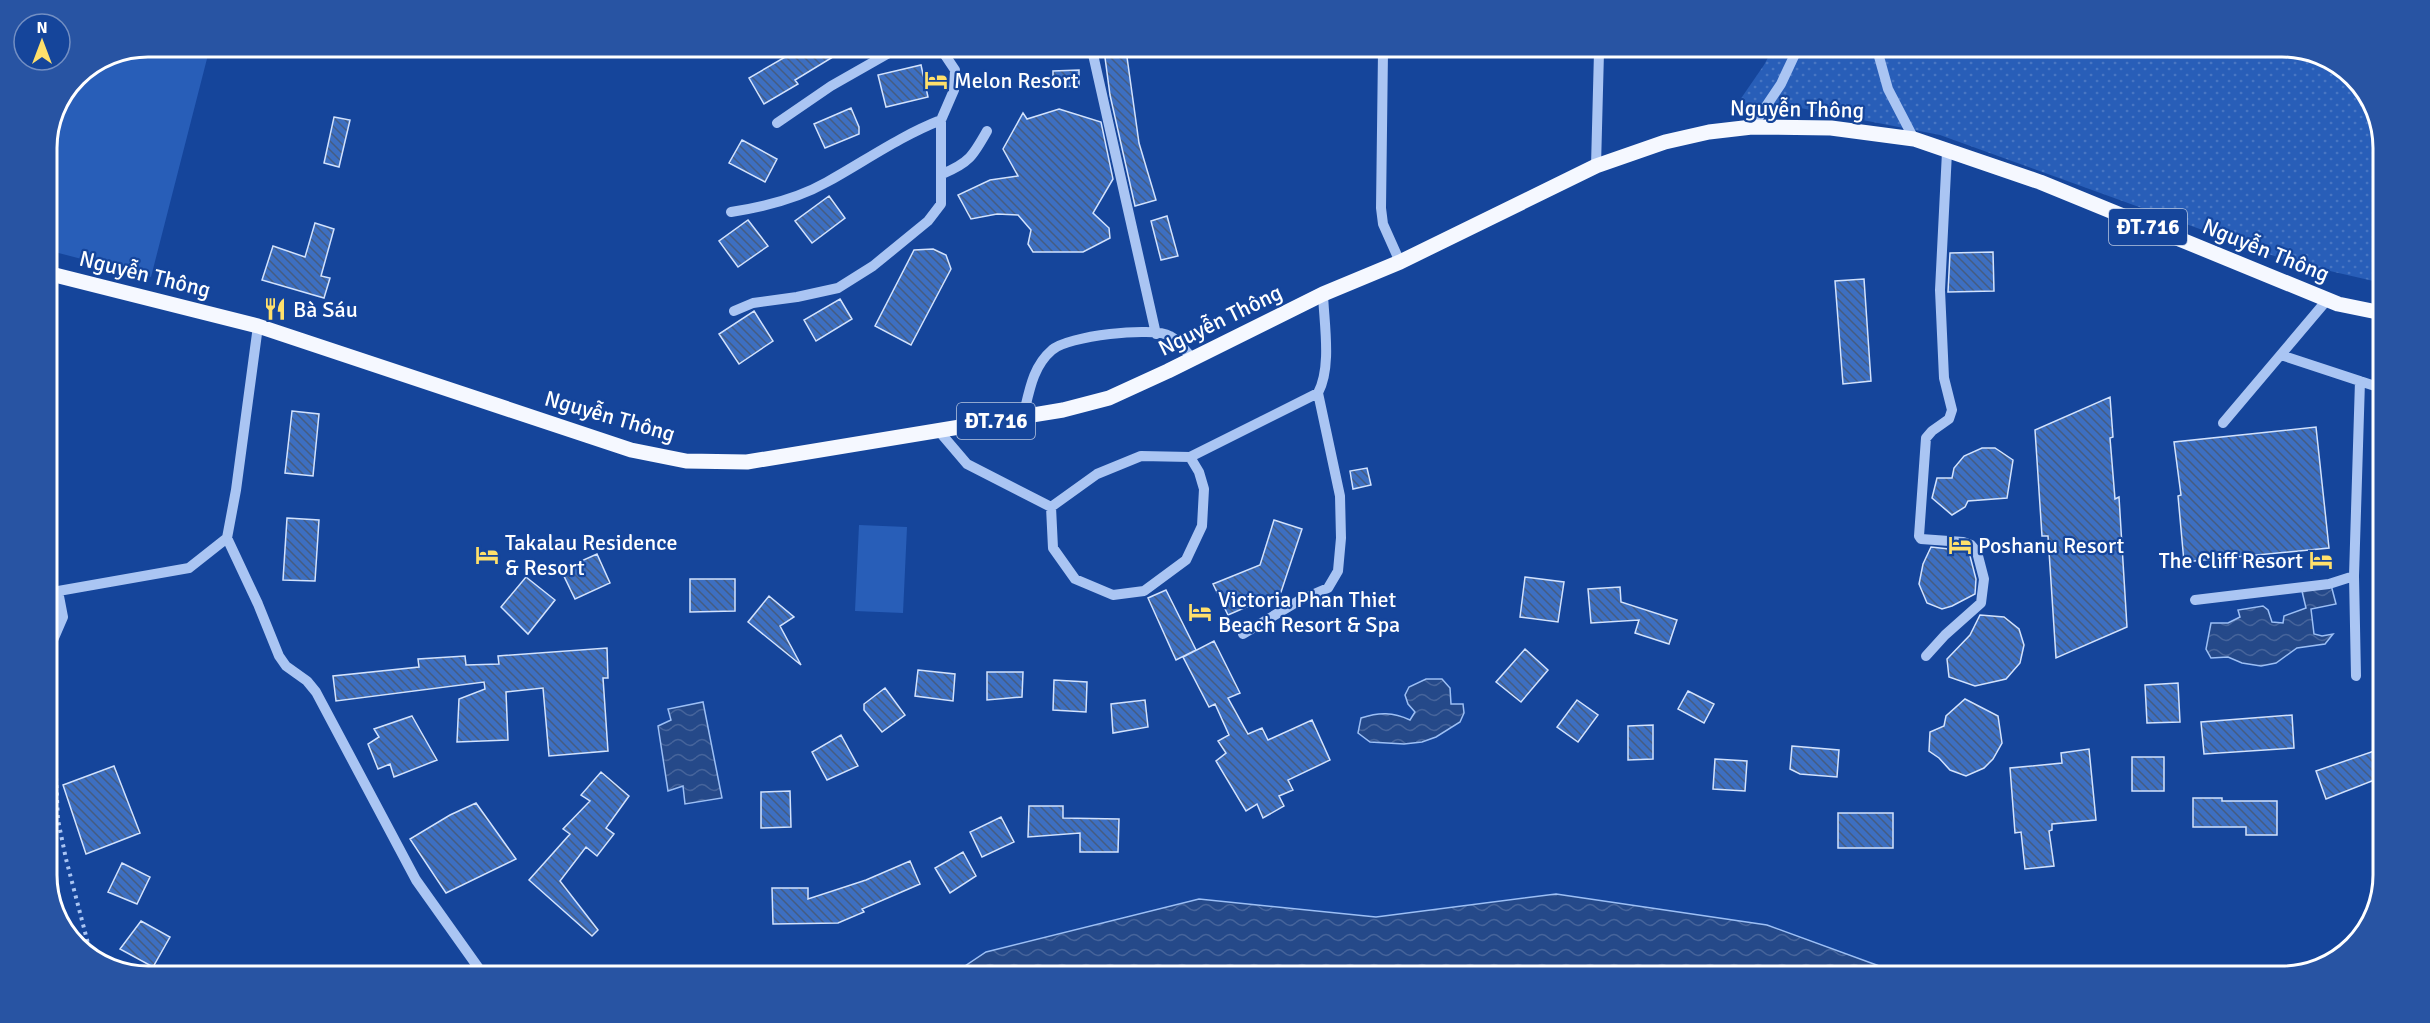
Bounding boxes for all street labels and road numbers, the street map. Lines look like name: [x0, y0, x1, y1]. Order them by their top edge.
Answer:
street label: Nguyễn Thông: [1730, 94, 1864, 124]
road number: ĐT.716: [2109, 209, 2187, 245]
street label: Nguyễn Thông: [2199, 212, 2333, 288]
street label: Nguyễn Thông: [77, 245, 213, 303]
street label: Nguyễn Thông: [1154, 278, 1286, 362]
street label: Nguyễn Thông: [542, 385, 678, 447]
road number: ĐT.716: [957, 403, 1035, 439]

